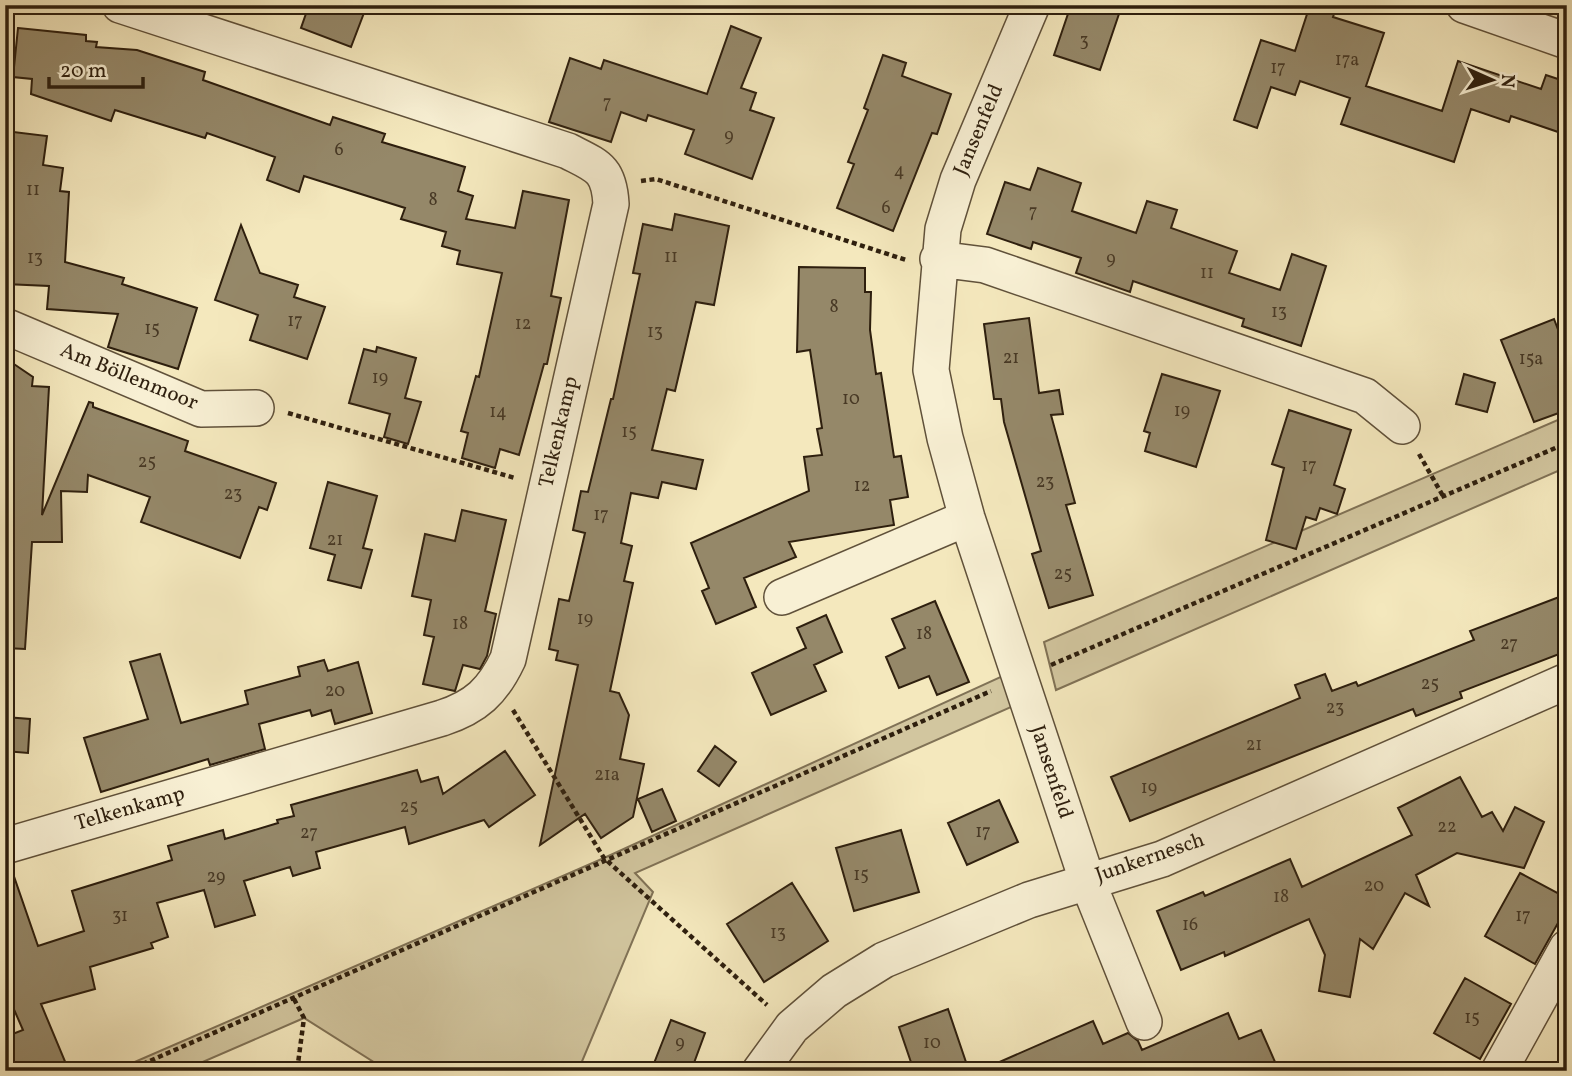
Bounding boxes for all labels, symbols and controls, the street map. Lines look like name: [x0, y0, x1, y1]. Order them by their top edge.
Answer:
house number: 3: [1079, 29, 1089, 54]
scale bar: [49, 46, 144, 90]
north arrow: [1456, 46, 1526, 116]
house number: 17a: [1335, 48, 1359, 73]
house number: 17: [1270, 56, 1286, 81]
text: 20 m: [60, 57, 106, 86]
text: N: [1494, 73, 1520, 89]
street label: Jansenfeld: [947, 80, 1011, 180]
house number: 7: [603, 91, 611, 116]
house number: 9: [724, 124, 734, 149]
house number: 6: [334, 138, 344, 163]
house number: 4: [894, 159, 904, 184]
house number: 11: [26, 178, 40, 203]
house number: 8: [428, 188, 438, 213]
house number: 6: [881, 196, 891, 221]
house number: 7: [1029, 200, 1037, 225]
house number: 11: [664, 245, 678, 270]
house number: 13: [27, 246, 43, 271]
house number: 9: [1106, 247, 1116, 272]
house number: 11: [1200, 261, 1214, 286]
house number: 8: [829, 295, 839, 320]
house number: 13: [1271, 300, 1287, 325]
house number: 17: [287, 309, 303, 334]
house number: 12: [515, 312, 531, 337]
house number: 15: [144, 317, 160, 342]
house number: 13: [647, 320, 663, 345]
street label: Am Böllenmoor: [56, 336, 202, 418]
house number: 21: [1003, 346, 1019, 371]
house number: 15a: [1519, 347, 1543, 372]
house number: 19: [372, 366, 388, 391]
street label: Telkenkamp: [532, 374, 586, 490]
house number: 10: [842, 387, 860, 412]
house number: 19: [1174, 399, 1190, 424]
house number: 14: [489, 400, 507, 425]
house number: 15: [621, 420, 637, 445]
house number: 25: [138, 450, 156, 475]
house number: 17: [1301, 454, 1317, 479]
house number: 23: [1036, 470, 1054, 495]
house number: 12: [854, 474, 870, 499]
house number: 23: [224, 482, 242, 507]
house number: 17: [593, 503, 609, 528]
house number: 21: [327, 528, 343, 553]
house number: 25: [1054, 562, 1072, 587]
house number: 19: [577, 607, 593, 632]
house number: 18: [452, 612, 468, 637]
house number: 18: [916, 622, 932, 647]
house number: 27: [1500, 632, 1518, 657]
house number: 25: [1421, 672, 1439, 697]
house number: 20: [325, 679, 345, 704]
house number: 23: [1326, 696, 1344, 721]
street label: Jansenfeld: [1022, 722, 1080, 822]
house number: 21: [1246, 733, 1262, 758]
house number: 21a: [594, 763, 620, 788]
house number: 19: [1141, 776, 1157, 801]
street label: Telkenkamp: [72, 779, 188, 839]
house number: 25: [400, 795, 418, 820]
house number: 22: [1437, 815, 1457, 840]
house number: 17: [975, 820, 991, 845]
house number: 27: [300, 821, 318, 846]
street label: Junkernesch: [1091, 826, 1209, 890]
house number: 15: [853, 863, 869, 888]
house number: 29: [207, 865, 225, 890]
house number: 20: [1364, 874, 1384, 899]
house number: 18: [1273, 885, 1289, 910]
house number: 31: [112, 904, 128, 929]
house number: 17: [1515, 904, 1531, 929]
house number: 16: [1182, 913, 1198, 938]
house number: 13: [770, 921, 786, 946]
house number: 15: [1464, 1006, 1480, 1031]
house number: 9: [675, 1031, 685, 1056]
house number: 10: [923, 1031, 941, 1056]

